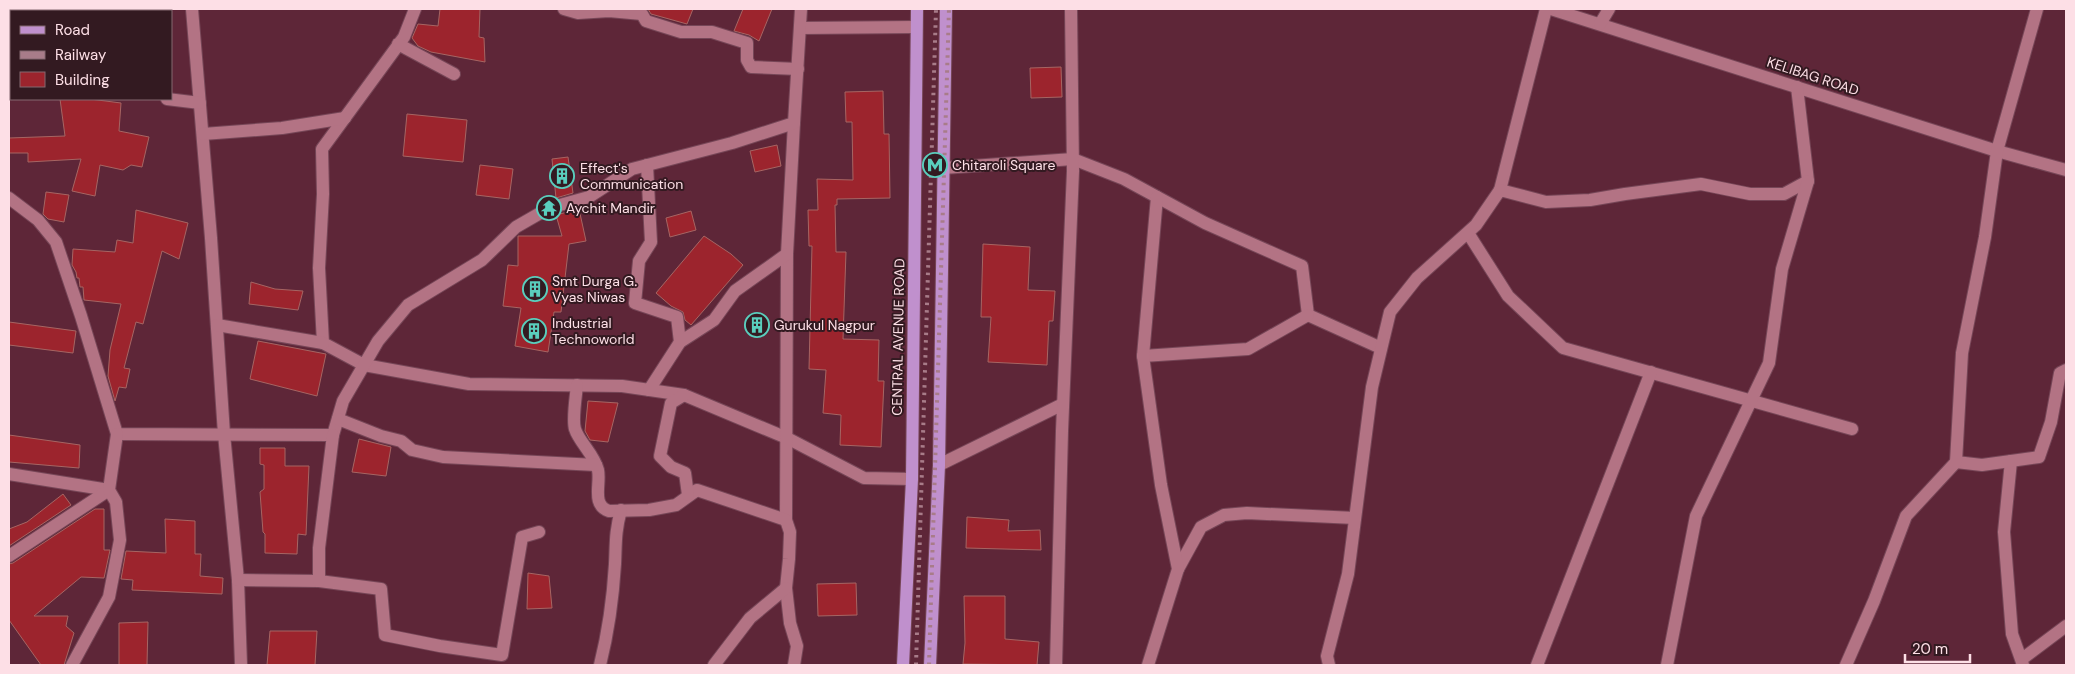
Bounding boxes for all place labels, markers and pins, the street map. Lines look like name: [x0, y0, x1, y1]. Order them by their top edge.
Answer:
metro station icon: Chitaroli Square: [922, 152, 948, 178]
place label: Chitaroli Square: [952, 156, 1055, 174]
place label: Effect's Communication: [580, 159, 683, 193]
building icon: Effect's Communication: [549, 163, 575, 189]
temple icon: Aychit Mandir: [536, 195, 562, 221]
place label: Aychit Mandir: [566, 199, 655, 217]
place label: Smt Durga G. Vyas Niwas: [552, 272, 637, 306]
building icon: Smt Durga G. Vyas Niwas: [522, 276, 548, 302]
building icon: Gurukul Nagpur: [744, 312, 770, 338]
place label: Industrial Technoworld: [552, 314, 634, 348]
place label: Gurukul Nagpur: [774, 316, 875, 334]
building icon: Industrial Technoworld: [521, 318, 547, 344]

